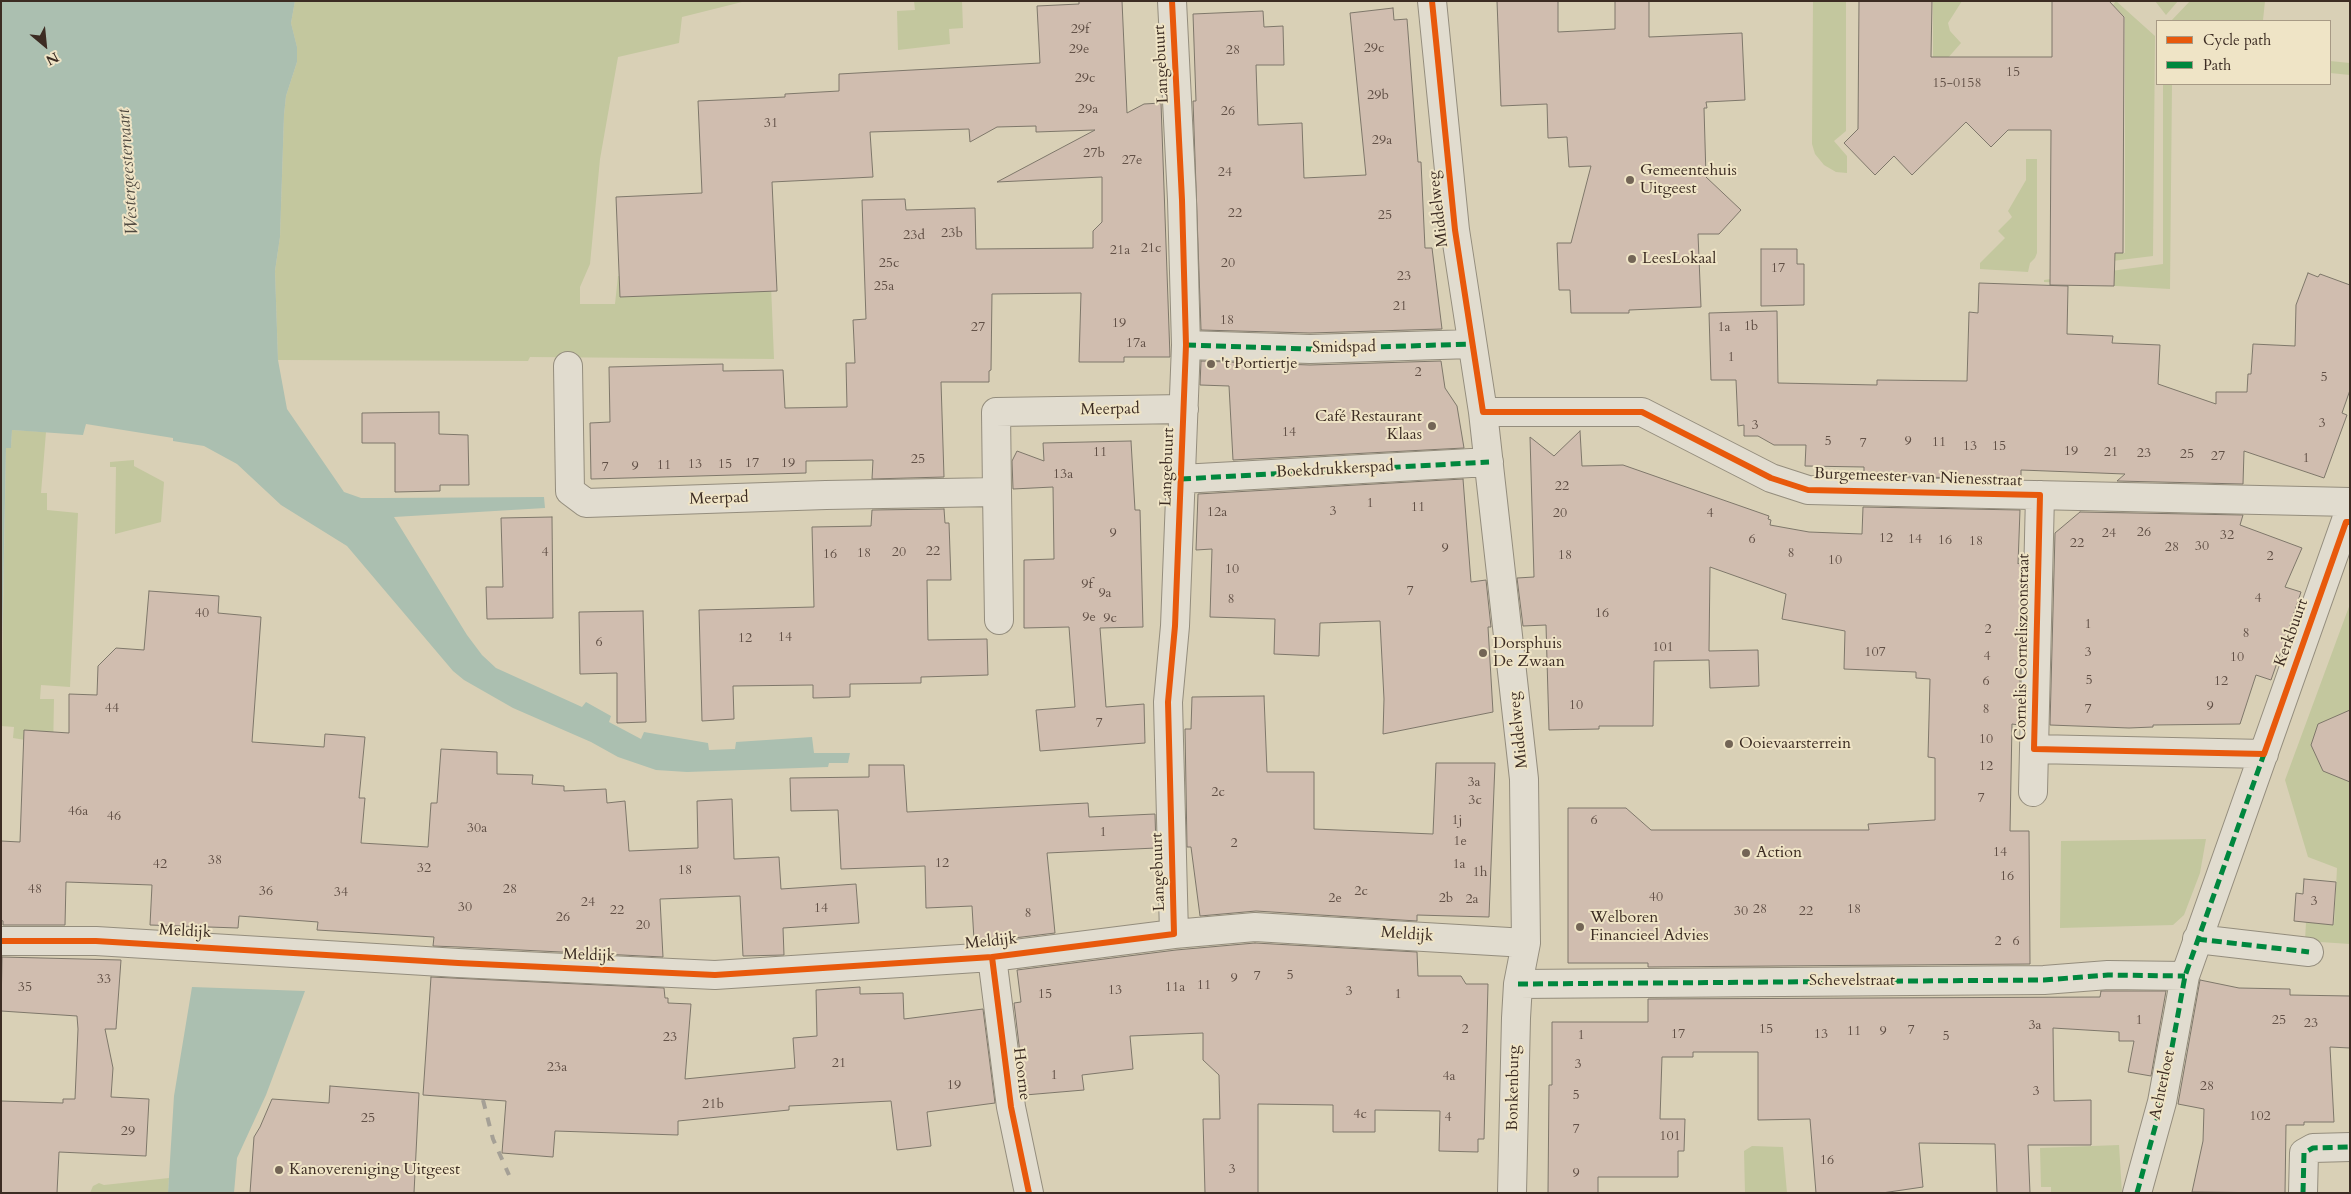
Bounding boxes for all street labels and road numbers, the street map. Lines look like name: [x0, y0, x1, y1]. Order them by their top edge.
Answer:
street label: Langebuurt: [1150, 24, 1174, 104]
street label: Middelweg: [1425, 170, 1453, 248]
street label: Smidspad: [1312, 338, 1376, 358]
street label: Meerpad: [1080, 400, 1140, 420]
street label: Langebuurt: [1157, 427, 1179, 507]
street label: Boekdrukkerspad: [1276, 457, 1394, 483]
street label: Burgemeester van Nienesstraat: [1814, 465, 2022, 491]
street label: Meerpad: [689, 488, 749, 510]
street label: Cornelis Corneliszoonstraat: [2012, 553, 2034, 741]
street label: Kerkbuurt: [2271, 597, 2313, 669]
street label: Middelweg: [1505, 691, 1533, 769]
street label: Langebuurt: [1148, 832, 1170, 912]
street label: Meldijk: [158, 921, 212, 943]
street label: Meldijk: [1380, 924, 1434, 946]
street label: Meldijk: [964, 930, 1018, 954]
street label: Meldijk: [562, 945, 616, 967]
street label: Schevelstraat: [1809, 971, 1895, 991]
street label: Bonkenburg: [1504, 1045, 1524, 1131]
street label: Hoorne: [1008, 1047, 1034, 1101]
street label: Achterloet: [2146, 1048, 2180, 1122]

